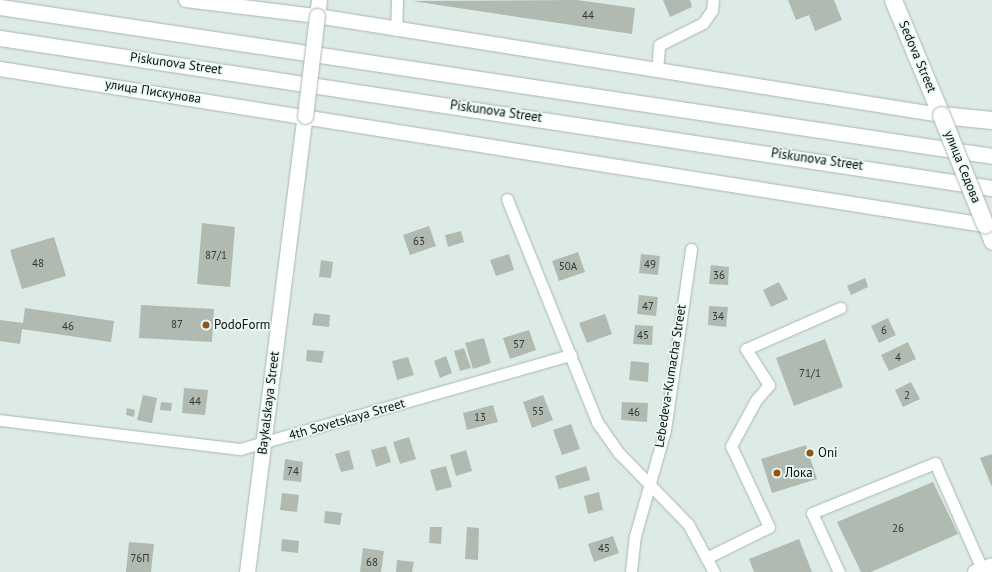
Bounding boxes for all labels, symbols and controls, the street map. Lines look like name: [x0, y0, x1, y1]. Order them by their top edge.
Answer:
house number: 44: [582, 8, 594, 22]
street label: Sedova Street: [895, 19, 939, 95]
street label: Piskunova Street: [129, 50, 223, 78]
street label: улица Пискунова: [104, 77, 202, 107]
street label: Piskunova Street: [449, 98, 543, 126]
street label: улица Седова: [940, 128, 984, 206]
street label: Piskunova Street: [770, 146, 864, 174]
house number: 63: [413, 234, 425, 248]
house number: 87/1: [205, 248, 227, 262]
house number: 48: [32, 256, 44, 270]
house number: 49: [644, 257, 656, 271]
house number: 50А: [559, 259, 577, 273]
house number: 36: [713, 268, 725, 282]
house number: 47: [642, 299, 654, 313]
street label: Lebedeva-Kumacha Street: [652, 303, 690, 449]
house number: 34: [712, 309, 724, 323]
house number: 87: [171, 317, 183, 331]
place label: PodoForm: [214, 317, 270, 333]
house number: 46: [62, 319, 74, 333]
marker: PodoForm: [201, 320, 211, 330]
house number: 6: [881, 323, 887, 337]
house number: 45: [637, 328, 649, 342]
house number: 57: [513, 337, 525, 351]
street label: Baykalskaya Street: [255, 350, 283, 456]
house number: 4: [895, 350, 901, 364]
house number: 71/1: [799, 366, 821, 380]
house number: 2: [904, 388, 910, 402]
house number: 44: [189, 394, 201, 408]
street label: 4th Sovetskaya Street: [287, 396, 407, 444]
house number: 55: [532, 404, 544, 418]
house number: 46: [628, 405, 640, 419]
house number: 13: [474, 410, 486, 424]
place label: Oni: [818, 445, 837, 461]
marker: Oni: [805, 448, 815, 458]
house number: 74: [287, 464, 299, 478]
place label: Лока: [785, 465, 813, 481]
marker: Лока: [772, 468, 782, 478]
house number: 26: [892, 521, 904, 535]
house number: 45: [598, 541, 610, 555]
house number: 76П: [130, 551, 150, 565]
house number: 68: [366, 555, 378, 569]

